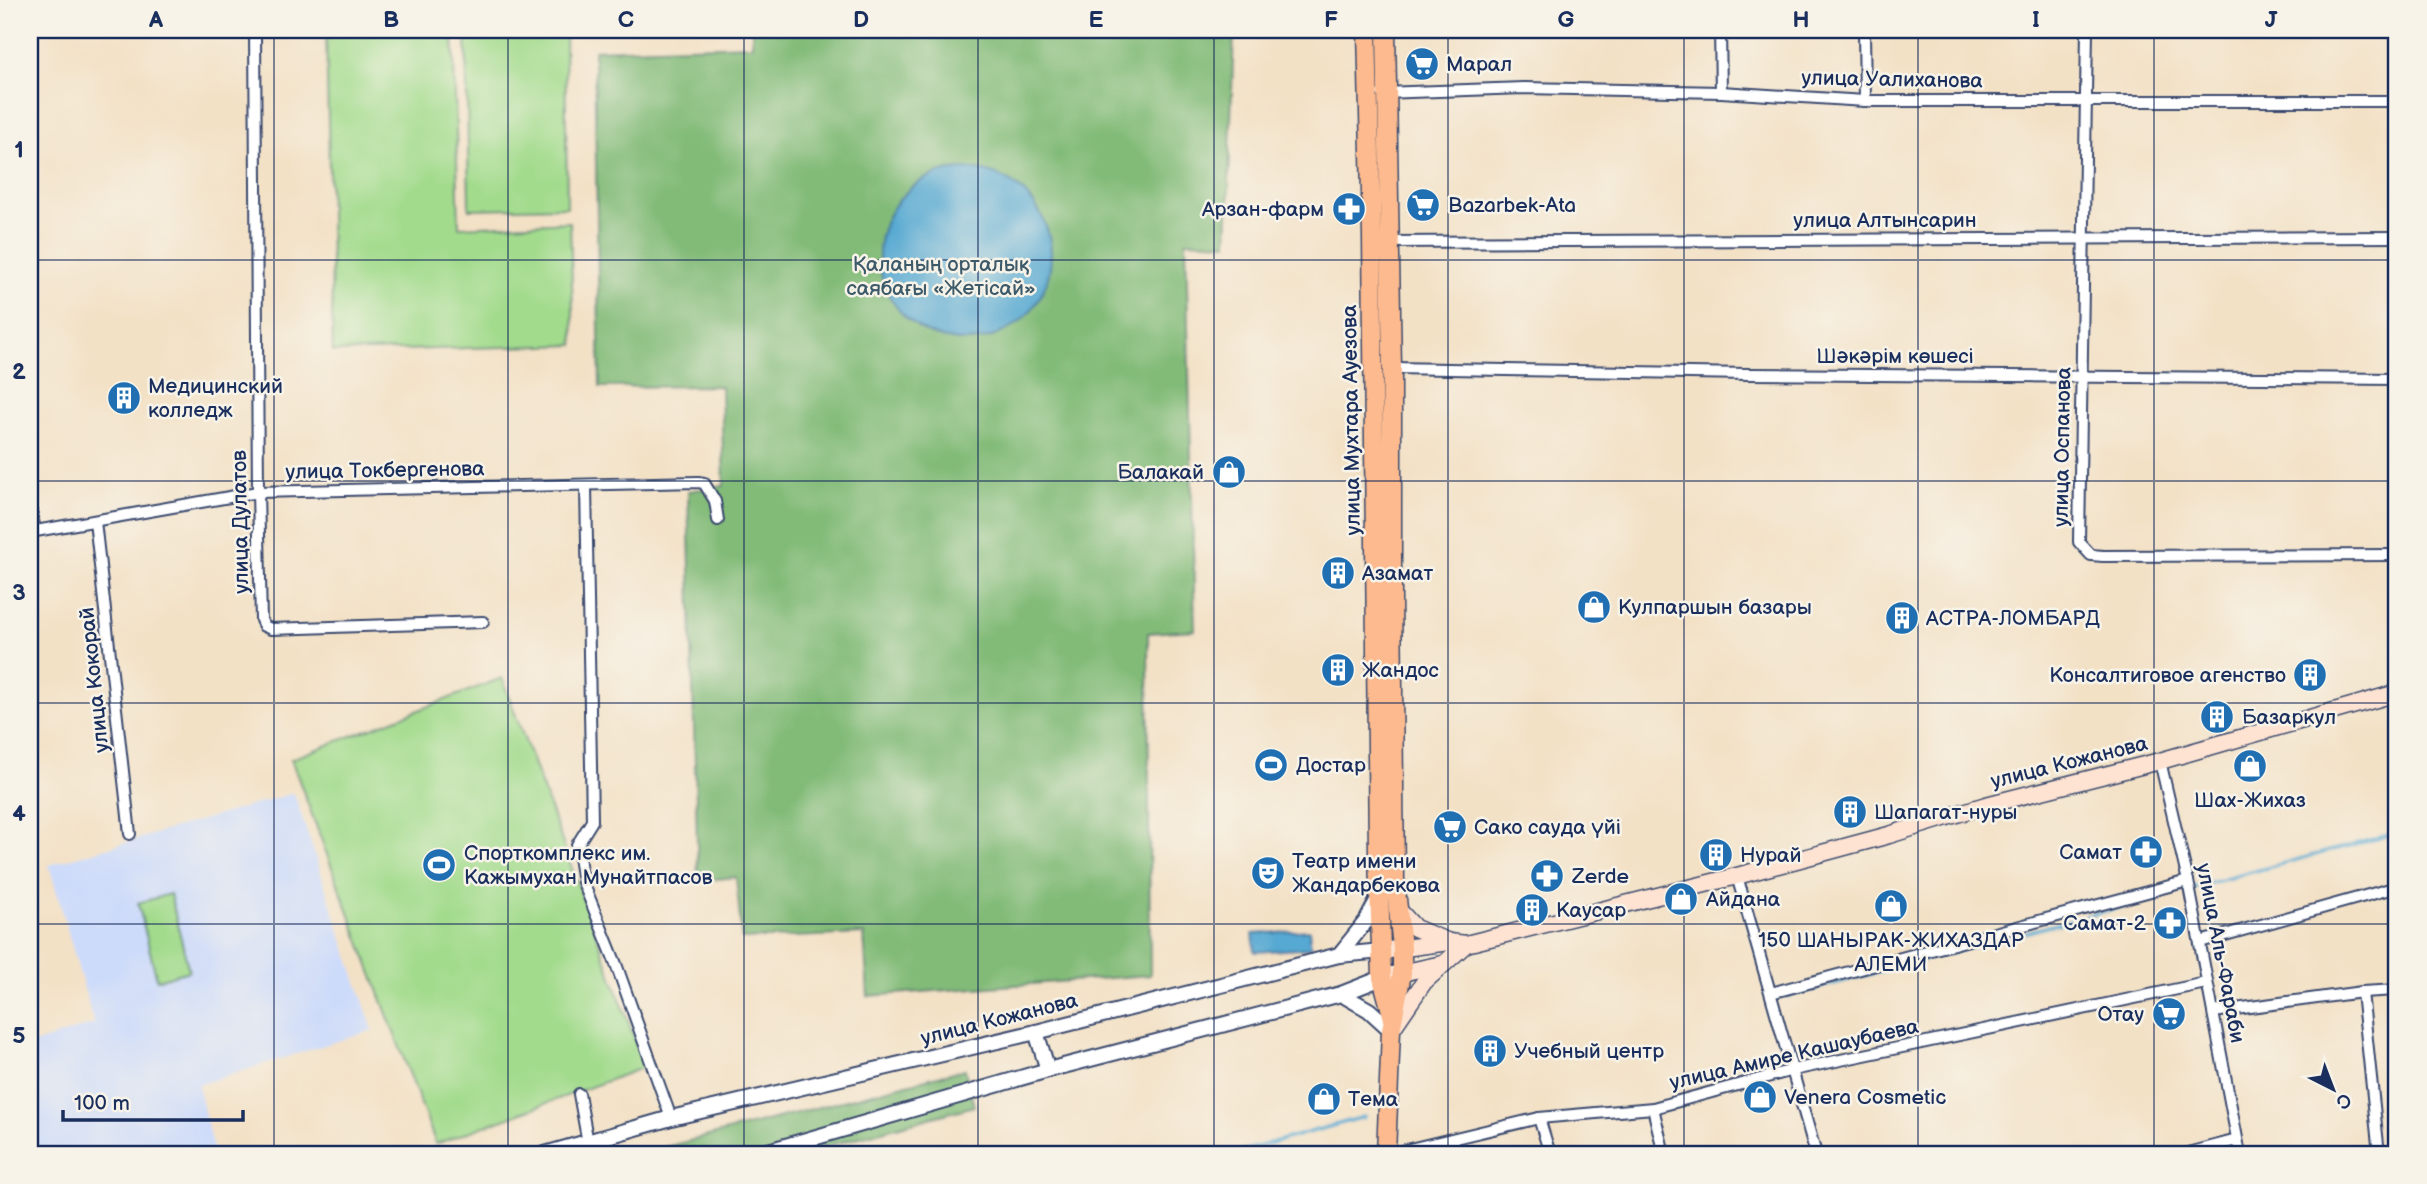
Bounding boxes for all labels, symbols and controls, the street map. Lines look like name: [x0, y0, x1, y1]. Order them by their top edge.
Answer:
text: A: [148, 6, 164, 34]
text: B: [383, 6, 399, 34]
text: C: [618, 6, 634, 34]
text: D: [853, 6, 869, 34]
text: E: [1089, 6, 1104, 34]
text: F: [1324, 6, 1338, 34]
text: G: [1558, 6, 1575, 34]
text: H: [1792, 6, 1810, 34]
text: I: [2032, 6, 2040, 34]
text: J: [2265, 6, 2278, 34]
supermarket icon: Марал: [1403, 45, 1441, 83]
place label: Марал: [1446, 52, 1512, 77]
street label: улица Уалиханова: [1801, 65, 1984, 94]
text: 1: [14, 136, 24, 164]
supermarket icon: Bazarbek-Ata: [1404, 186, 1442, 224]
pharmacy icon: Арзан-фарм: [1330, 190, 1368, 228]
place label: Bazarbek-Ata: [1448, 193, 1576, 218]
place label: Арзан-фарм: [1201, 197, 1324, 222]
street label: улица Алтынсарин: [1793, 208, 1977, 233]
park label: Қаланың орталық саябағы «Жетісай»: [846, 252, 1036, 301]
street label: улица Мухтара Ауезова: [1337, 304, 1366, 536]
street label: Шәкәрім көшесі: [1816, 344, 1974, 369]
text: 2: [12, 358, 26, 386]
street label: улица Оспанова: [2049, 366, 2076, 527]
place label: Медицинский колледж: [148, 374, 283, 423]
building icon: Медицинский колледж: [105, 379, 143, 417]
street label: улица Дулатов: [227, 450, 254, 594]
shop icon: Балакай: [1210, 453, 1248, 491]
street label: улица Токбергенова: [285, 456, 485, 485]
place label: Балакай: [1117, 460, 1204, 485]
building icon: Азамат: [1319, 554, 1357, 592]
place label: Азамат: [1361, 561, 1433, 586]
text: 3: [12, 579, 26, 607]
shop icon: Кулпаршын базары: [1575, 588, 1613, 626]
place label: Кулпаршын базары: [1618, 595, 1812, 620]
building icon: АСТРА-ЛОМБАРД: [1883, 599, 1921, 637]
street label: улица Кокорай: [74, 606, 115, 754]
place label: АСТРА-ЛОМБАРД: [1925, 606, 2100, 631]
building icon: Жандос: [1319, 651, 1357, 689]
building icon: Консалтиговое агенство: [2291, 656, 2329, 694]
place label: Жандос: [1362, 658, 1439, 683]
place label: Консалтиговое агенство: [2049, 663, 2286, 688]
building icon: Базаркул: [2198, 698, 2236, 736]
place label: Базаркул: [2242, 705, 2336, 730]
street label: улица Кожанова: [1988, 731, 2151, 794]
sports icon: Достар: [1252, 746, 1290, 784]
shop icon: Шах-Жихаз: [2231, 747, 2269, 785]
place label: Достар: [1296, 753, 1366, 778]
place label: Шах-Жихаз: [2194, 788, 2306, 813]
building icon: Шапагат-нуры: [1831, 793, 1869, 831]
text: 4: [12, 800, 26, 828]
place label: Шапагат-нуры: [1874, 800, 2017, 825]
supermarket icon: Сако сауда үйі: [1431, 808, 1469, 846]
place label: Сако сауда үйі: [1474, 815, 1621, 840]
pharmacy icon: Самат: [2127, 833, 2165, 871]
building icon: Нурай: [1697, 836, 1735, 874]
place label: Самат: [2059, 840, 2122, 865]
place label: Спорткомплекс им. Кажымухан Мунайтпасов: [464, 841, 713, 890]
place label: Нурай: [1740, 843, 1802, 868]
sports icon: Спорткомплекс им. Кажымухан Мунайтпасов: [420, 846, 458, 884]
place label: Театр имени Жандарбекова: [1292, 849, 1441, 898]
theatre icon: Театр имени Жандарбекова: [1249, 854, 1287, 892]
pharmacy icon: Zerde: [1528, 857, 1566, 895]
street label: улица Аль-Фараби: [2191, 861, 2250, 1045]
place label: Zerde: [1571, 864, 1629, 889]
shop icon: Айдана: [1662, 880, 1700, 918]
place label: Айдана: [1705, 887, 1781, 912]
shop icon: 150 ШАНЫРАК-ЖИХАЗДАР АЛЕМИ: [1872, 887, 1910, 925]
building icon: Каусар: [1513, 891, 1551, 929]
place label: Каусар: [1556, 898, 1626, 923]
pharmacy icon: Самат-2: [2151, 904, 2189, 942]
place label: Самат-2: [2063, 911, 2147, 936]
place label: 150 ШАНЫРАК-ЖИХАЗДАР АЛЕМИ: [1758, 928, 2024, 977]
street label: улица Кожанова: [918, 988, 1081, 1051]
supermarket icon: Отау: [2150, 995, 2188, 1033]
place label: Отау: [2097, 1002, 2144, 1027]
street label: улица Амире Кашаубаева: [1667, 1014, 1921, 1095]
text: 5: [12, 1022, 26, 1050]
building icon: Учебный центр: [1471, 1032, 1509, 1070]
place label: Учебный центр: [1514, 1039, 1664, 1064]
north arrow: [2298, 1054, 2368, 1124]
shop icon: Venera Cosmetic: [1741, 1078, 1779, 1116]
scale bar: [63, 1079, 243, 1123]
shop icon: Тема: [1305, 1080, 1343, 1118]
place label: Venera Cosmetic: [1784, 1085, 1946, 1110]
place label: Тема: [1348, 1087, 1399, 1112]
text: С: [2331, 1088, 2356, 1113]
text: 100 m: [74, 1091, 130, 1116]

